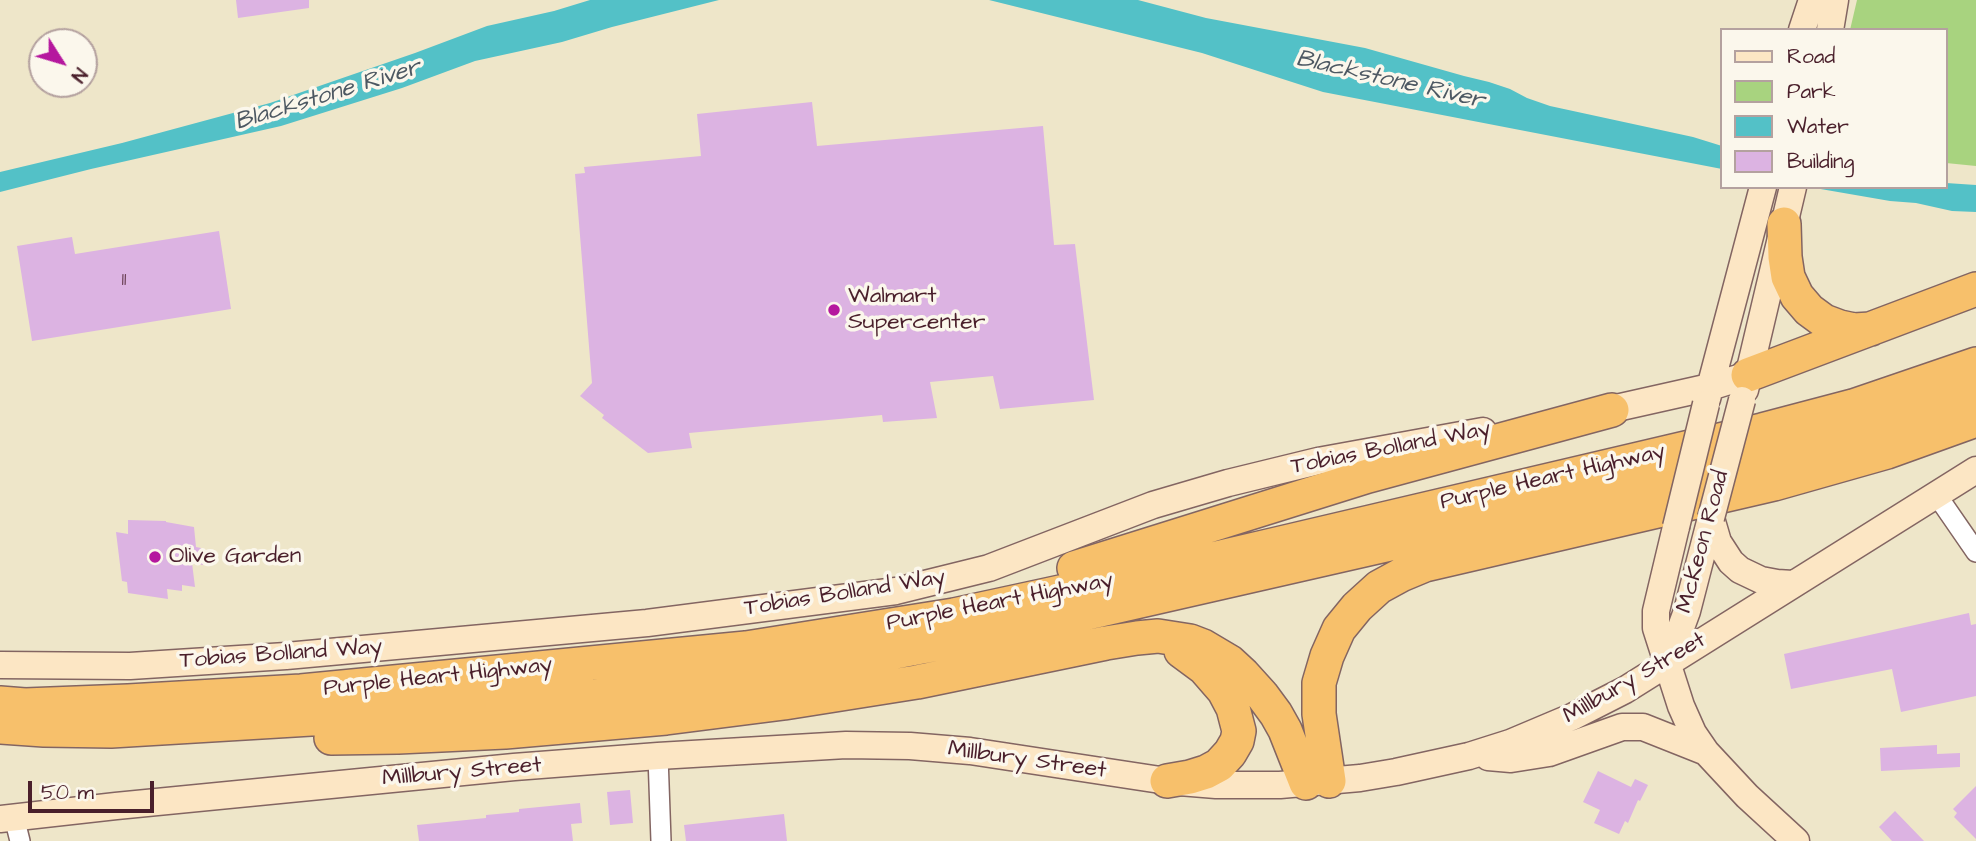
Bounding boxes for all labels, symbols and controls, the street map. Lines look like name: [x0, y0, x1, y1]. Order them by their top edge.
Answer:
north arrow: [28, 28, 98, 98]
legend: [1720, 28, 1948, 189]
text: Road: [1787, 42, 1835, 71]
water label: Blackstone River: [1293, 45, 1487, 117]
water label: Blackstone River: [232, 54, 424, 138]
text: N: [64, 62, 93, 88]
text: Park: [1787, 77, 1836, 106]
text: Water: [1787, 112, 1849, 141]
text: Building: [1787, 147, 1854, 176]
house number: 11: [122, 270, 126, 292]
place label: Walmart Supercenter: [848, 283, 985, 337]
marker: Walmart Supercenter: [826, 302, 842, 318]
street label: Tobias Bolland Way: [1289, 416, 1493, 482]
street label: Purple Heart Highway: [1438, 439, 1668, 517]
street label: McKeon Road: [1672, 468, 1736, 616]
place label: Olive Garden: [169, 543, 301, 571]
marker: Olive Garden: [147, 549, 163, 565]
street label: Tobias Bolland Way: [743, 565, 947, 623]
street label: Purple Heart Highway: [885, 568, 1115, 638]
street label: Millbury Street: [1559, 627, 1711, 731]
street label: Tobias Bolland Way: [179, 634, 383, 676]
street label: Purple Heart Highway: [322, 652, 554, 704]
street label: Millbury Street: [946, 736, 1108, 786]
street label: Millbury Street: [381, 752, 543, 794]
scale bar: [32, 768, 158, 812]
text: 50 m: [41, 778, 94, 807]

